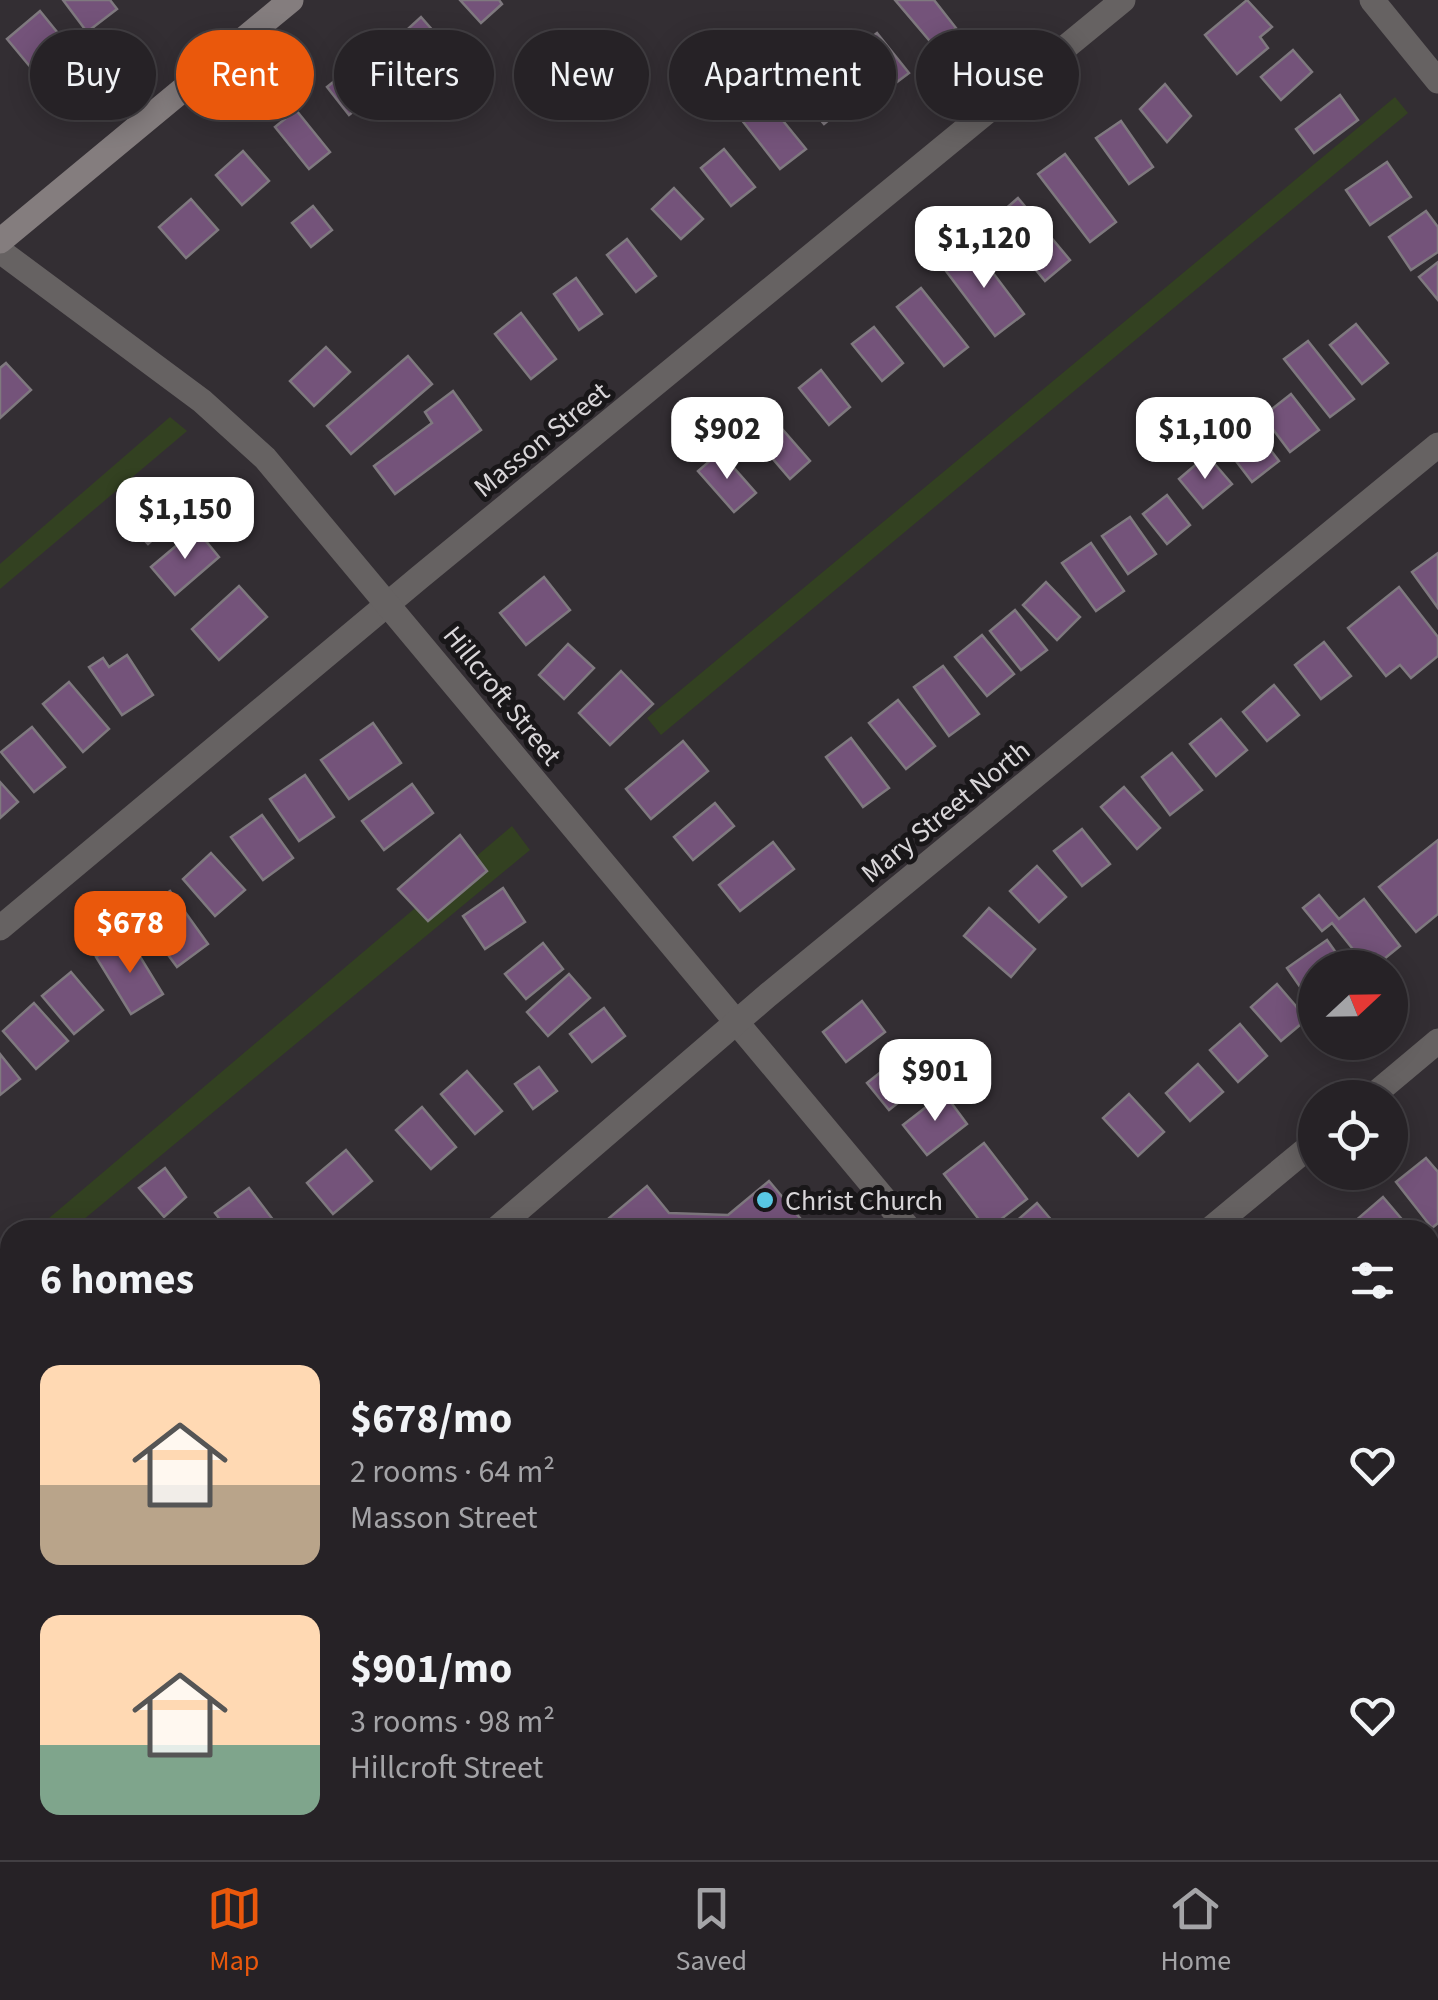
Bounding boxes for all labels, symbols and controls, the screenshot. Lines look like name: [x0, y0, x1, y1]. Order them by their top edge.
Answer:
chip: Buy: [30, 30, 156, 120]
chip: Rent: [176, 30, 314, 120]
chip: Filters: [334, 30, 494, 120]
chip: New: [514, 30, 649, 120]
chip: Apartment: [669, 30, 896, 120]
chip: House: [916, 30, 1079, 120]
pin: $1,120: [903, 206, 1065, 291]
text: $1,120: [937, 215, 1031, 261]
street label: Masson Street: [465, 372, 618, 507]
pin: $902: [668, 397, 786, 482]
pin: $1,100: [1124, 397, 1286, 482]
text: $902: [693, 406, 761, 452]
text: $1,100: [1158, 406, 1252, 452]
pin: $1,150: [104, 477, 266, 562]
text: $1,150: [138, 486, 232, 532]
street label: Hillcroft Street: [433, 617, 571, 774]
street label: Mary Street North: [853, 731, 1039, 892]
pin: $678: [71, 891, 189, 976]
text: $678: [96, 900, 164, 946]
north arrow: [1298, 950, 1408, 1060]
map controls: [1298, 950, 1408, 1190]
pin: $901: [876, 1039, 994, 1124]
text: $901: [901, 1048, 969, 1094]
button: locate: [1298, 1080, 1408, 1190]
place label: Christ Church: [785, 1181, 943, 1221]
marker: Christ Church: [754, 1189, 776, 1211]
text: 6 homes: [40, 1250, 194, 1310]
icon: filters: [1345, 1253, 1400, 1308]
text: $678/mo: [350, 1389, 512, 1449]
icon: home: [120, 1405, 240, 1525]
icon: heart: [1345, 1438, 1400, 1493]
text: 2 rooms · 64 m²: [350, 1449, 555, 1495]
text: Masson Street: [350, 1495, 538, 1541]
text: $901/mo: [350, 1639, 512, 1699]
icon: home: [120, 1655, 240, 1775]
icon: heart: [1345, 1688, 1400, 1743]
text: 3 rooms · 98 m²: [350, 1699, 555, 1745]
text: Hillcroft Street: [350, 1745, 543, 1791]
tab: Map: [207, 1881, 262, 1981]
tab: Saved: [675, 1881, 747, 1981]
tab: Home: [1161, 1881, 1231, 1981]

